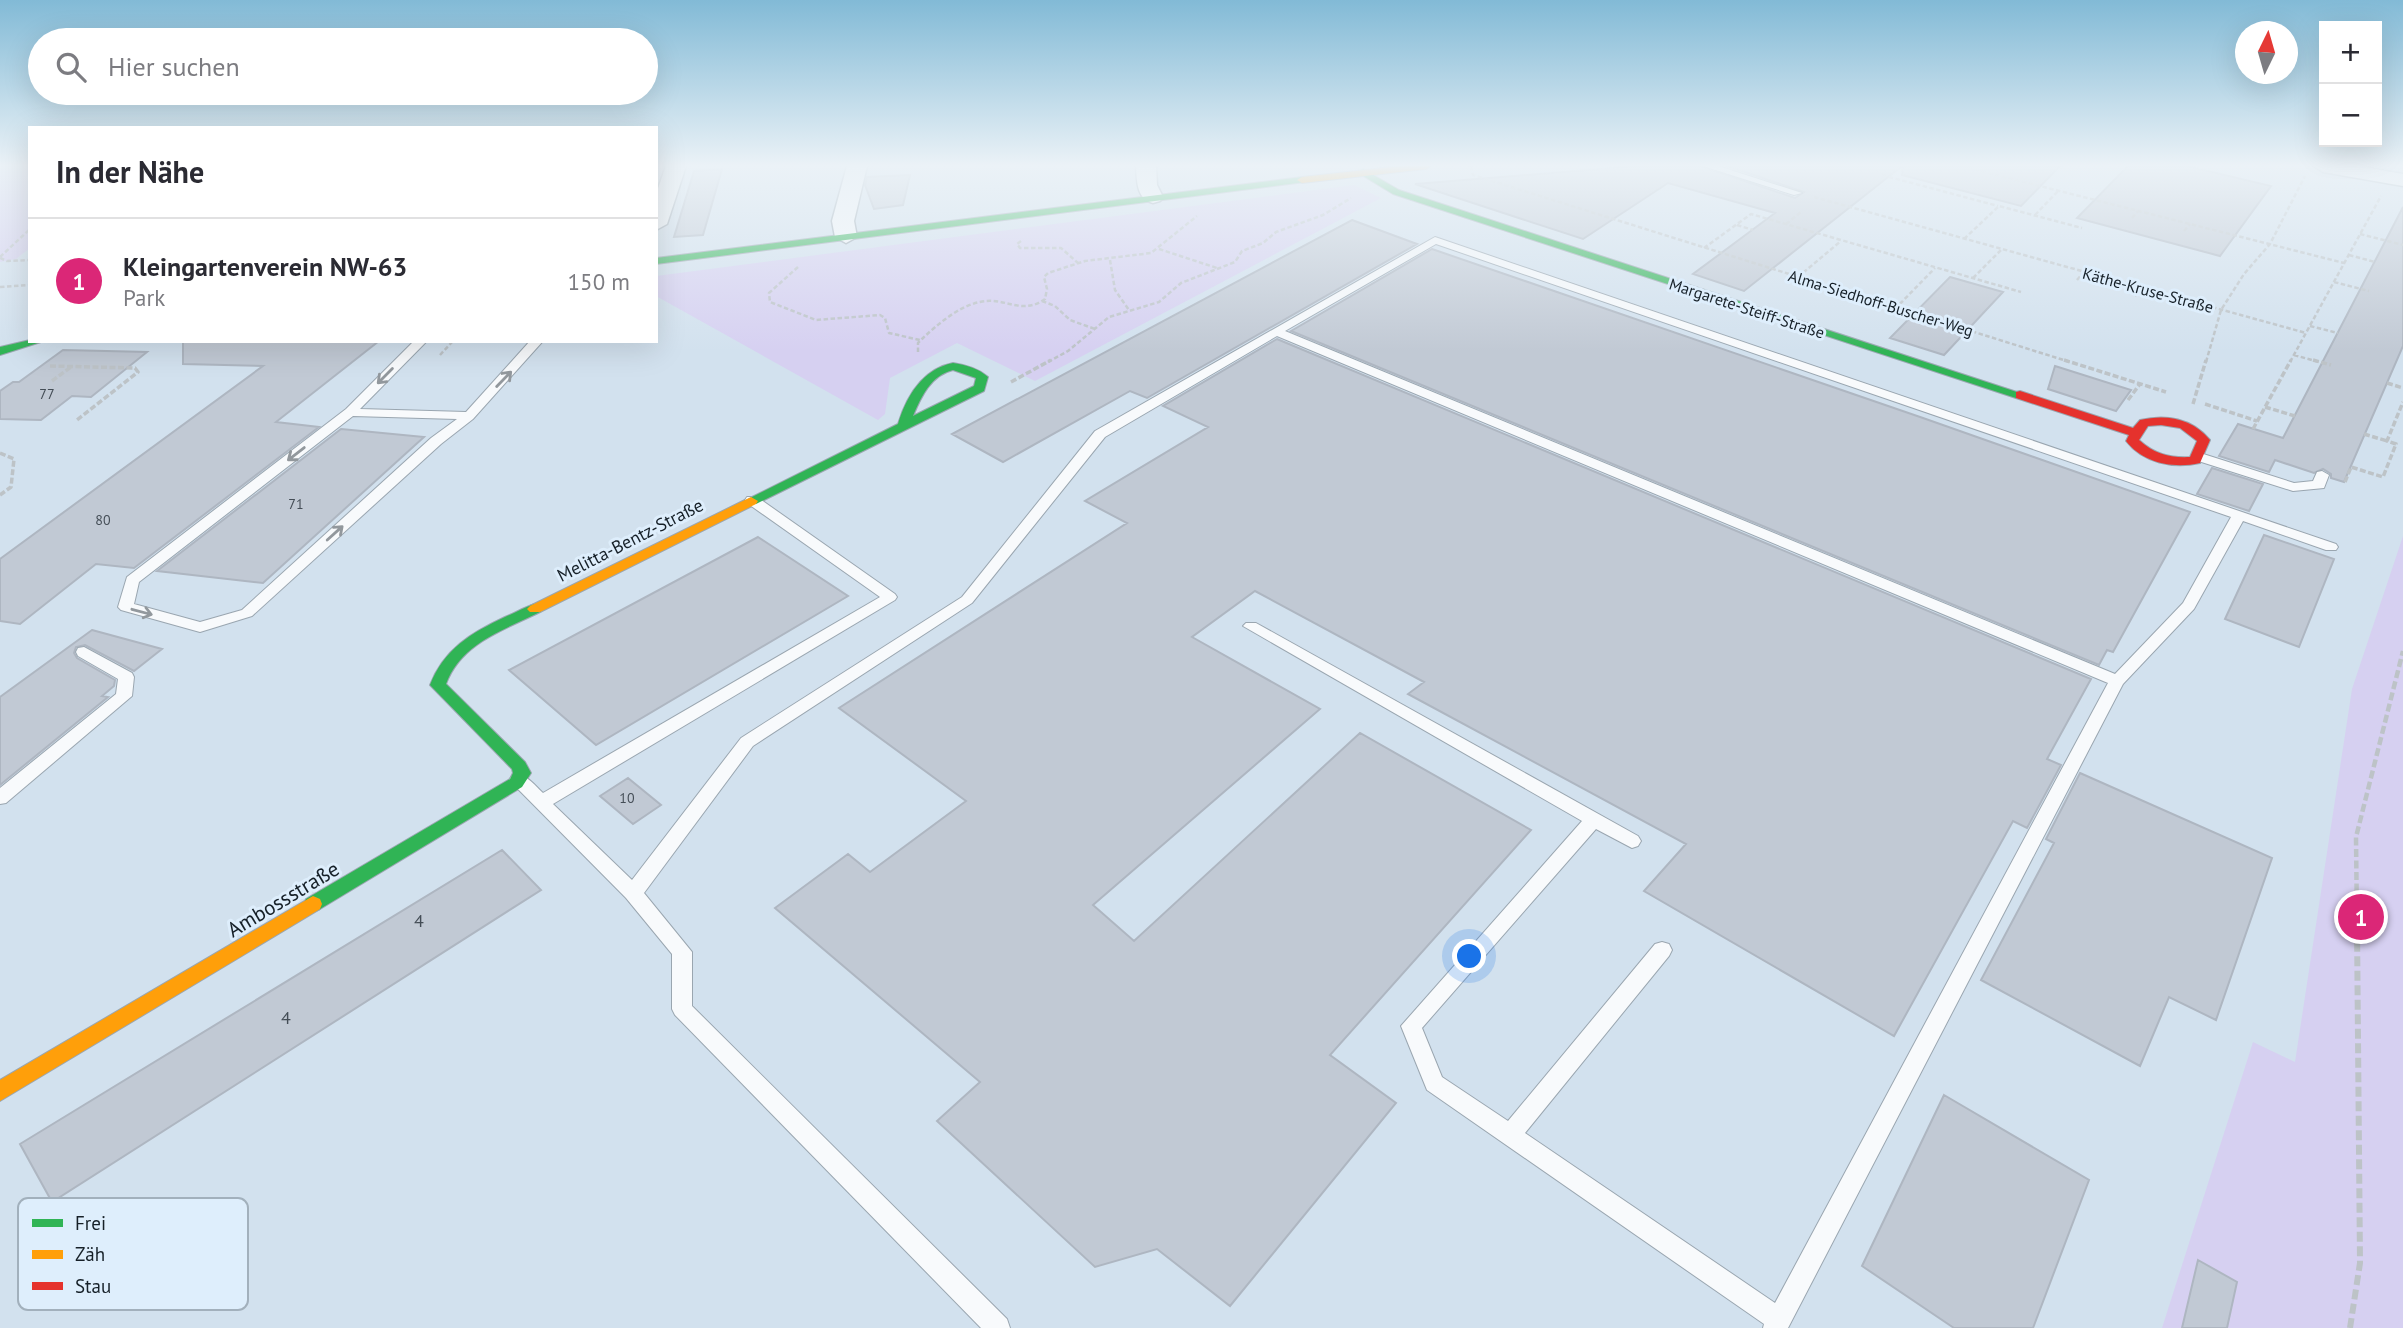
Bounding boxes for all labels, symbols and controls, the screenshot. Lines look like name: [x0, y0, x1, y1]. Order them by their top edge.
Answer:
north arrow: [2235, 21, 2298, 84]
map controls: [2319, 21, 2382, 147]
button: +: [2319, 21, 2382, 84]
search box: [28, 28, 658, 105]
icon: search: [52, 48, 90, 86]
text: Hier suchen: [108, 50, 240, 83]
button: −: [2319, 84, 2382, 147]
text: In der Nähe: [56, 152, 204, 191]
text: Kleingartenverein NW-63: [123, 250, 407, 283]
street label: Käthe-Kruse-Straße: [2080, 263, 2216, 317]
street label: Alma-Siedhoff-Buscher-Weg: [1786, 265, 1976, 341]
text: 1: [72, 267, 86, 296]
text: 150 m: [568, 267, 630, 296]
street label: Margarete-Steiff-Straße: [1667, 273, 1827, 343]
text: Park: [123, 283, 165, 312]
one-way arrow: [377, 368, 394, 385]
one-way arrow: [495, 371, 512, 388]
house number: 77: [39, 385, 55, 403]
one-way arrow: [287, 446, 305, 461]
street label: Melitta-Bentz-Straße: [553, 493, 707, 587]
house number: 71: [288, 495, 304, 513]
house number: 80: [95, 511, 111, 529]
one-way arrow: [326, 525, 344, 541]
one-way arrow: [130, 606, 153, 619]
house number: 10: [619, 789, 635, 807]
street label: Ambossstraße: [222, 855, 344, 943]
pin: 1: [2338, 891, 2384, 943]
house number: 4: [414, 909, 424, 932]
your location: [1452, 939, 1486, 973]
house number: 4: [281, 1006, 291, 1029]
legend: [18, 1198, 248, 1310]
text: Frei: [75, 1211, 106, 1235]
text: Zäh: [75, 1242, 105, 1266]
text: Stau: [75, 1274, 111, 1298]

